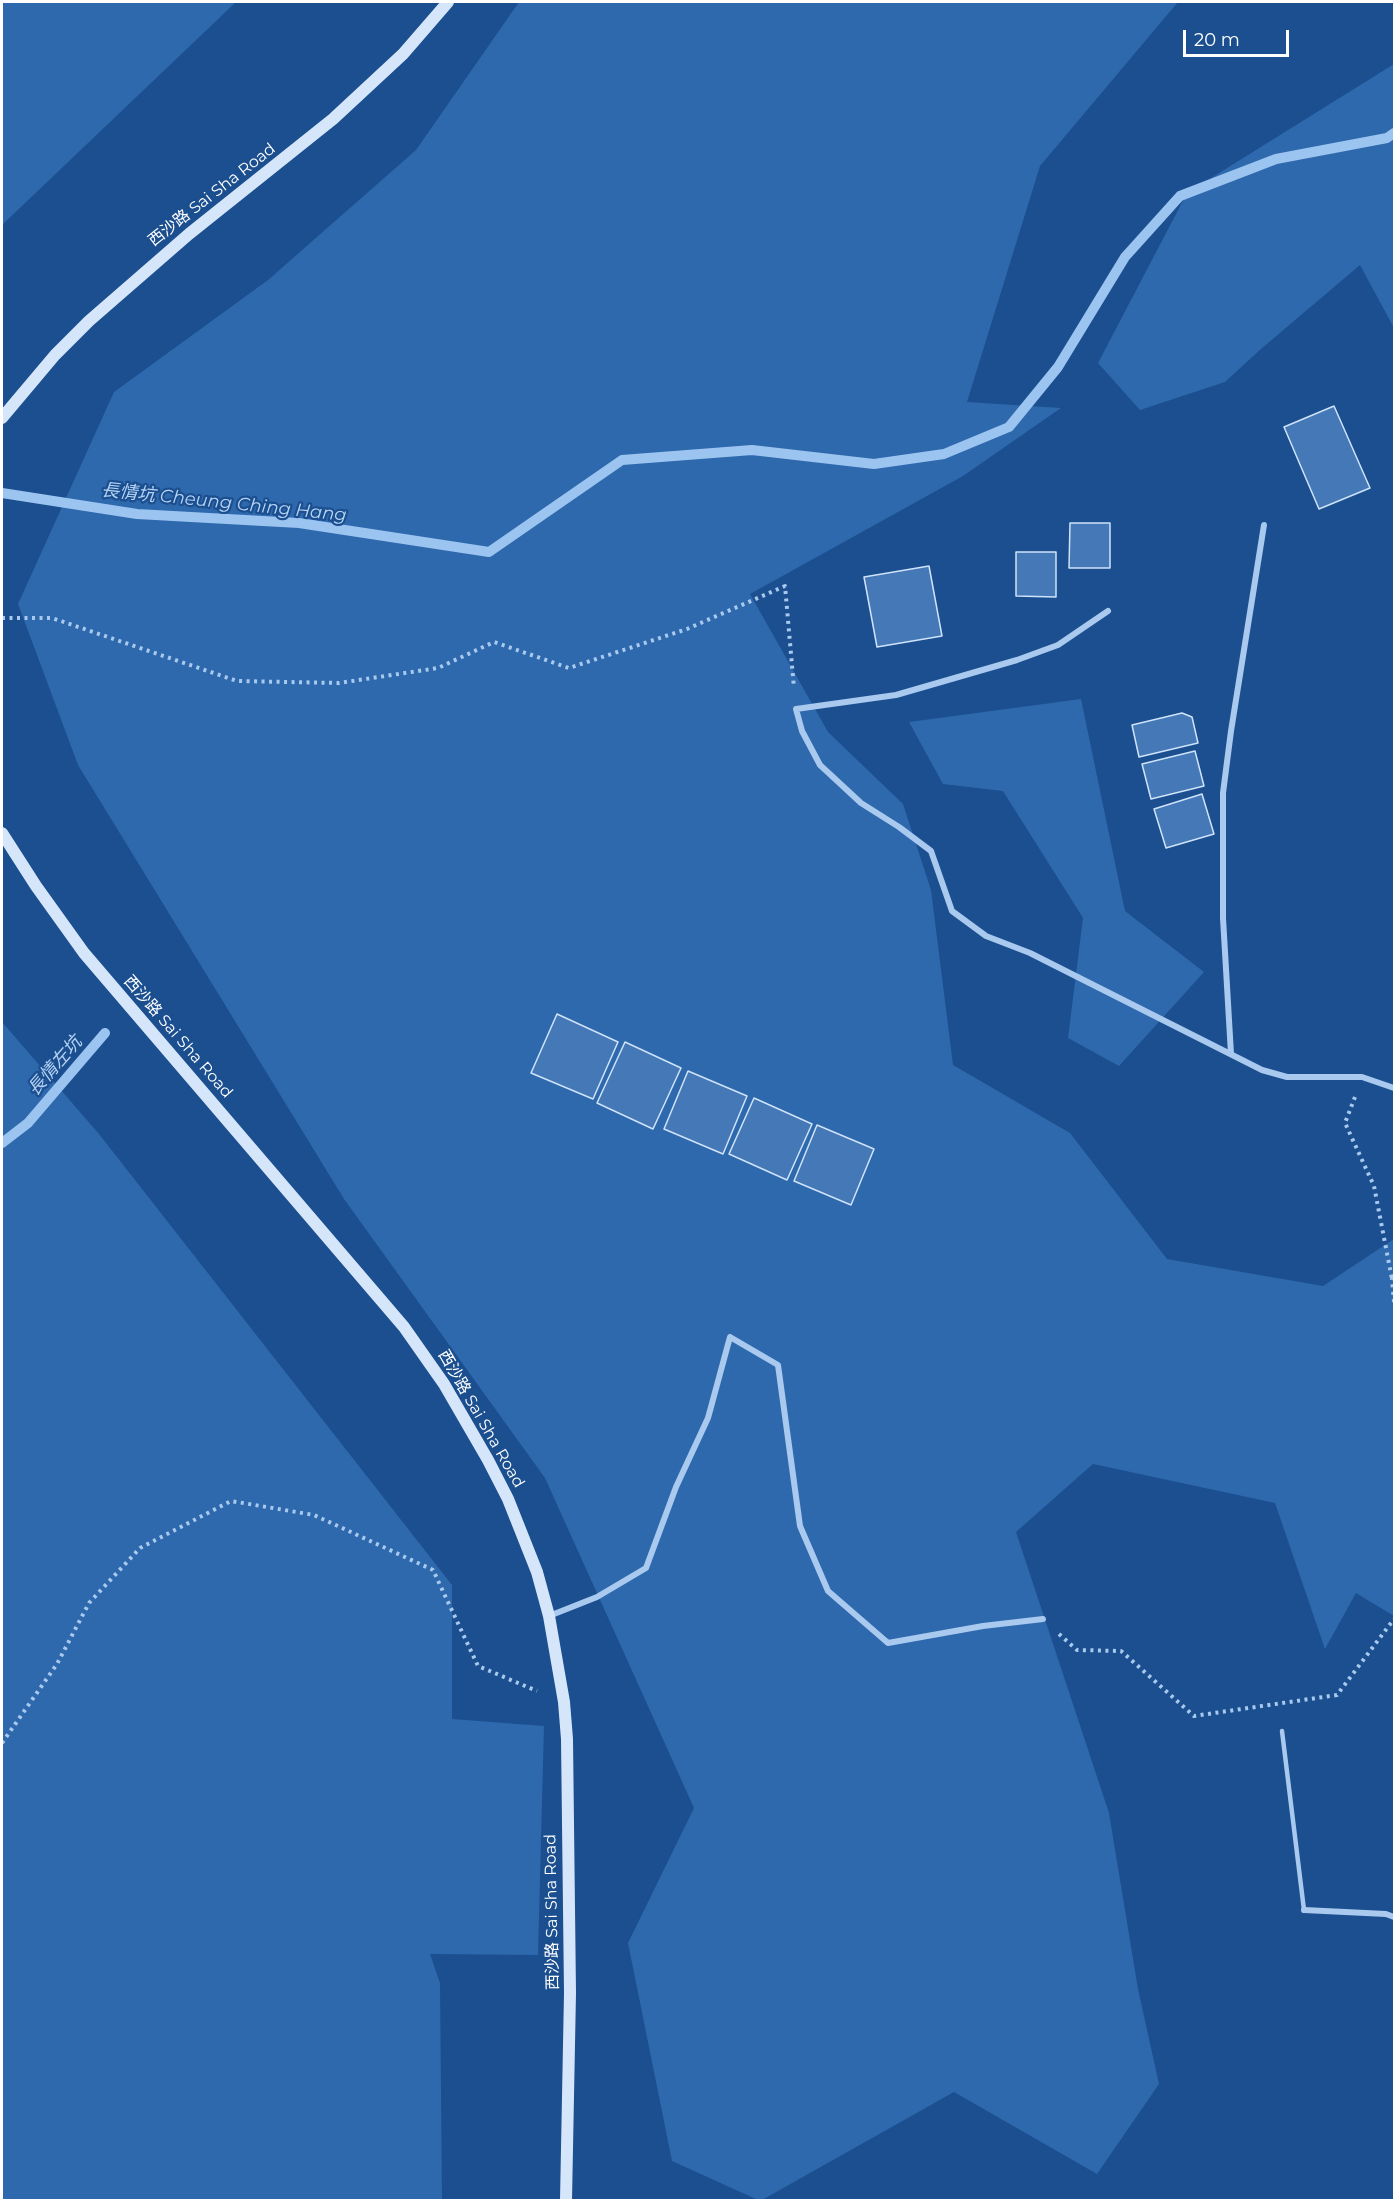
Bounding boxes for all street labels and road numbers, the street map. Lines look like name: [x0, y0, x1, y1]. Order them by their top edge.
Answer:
street label: 西沙路 Sai Sha Road: [145, 139, 279, 251]
street label: 西沙路 Sai Sha Road: [120, 972, 236, 1102]
street label: 西沙路 Sai Sha Road: [434, 1347, 528, 1491]
street label: 西沙路 Sai Sha Road: [541, 1834, 563, 1990]

